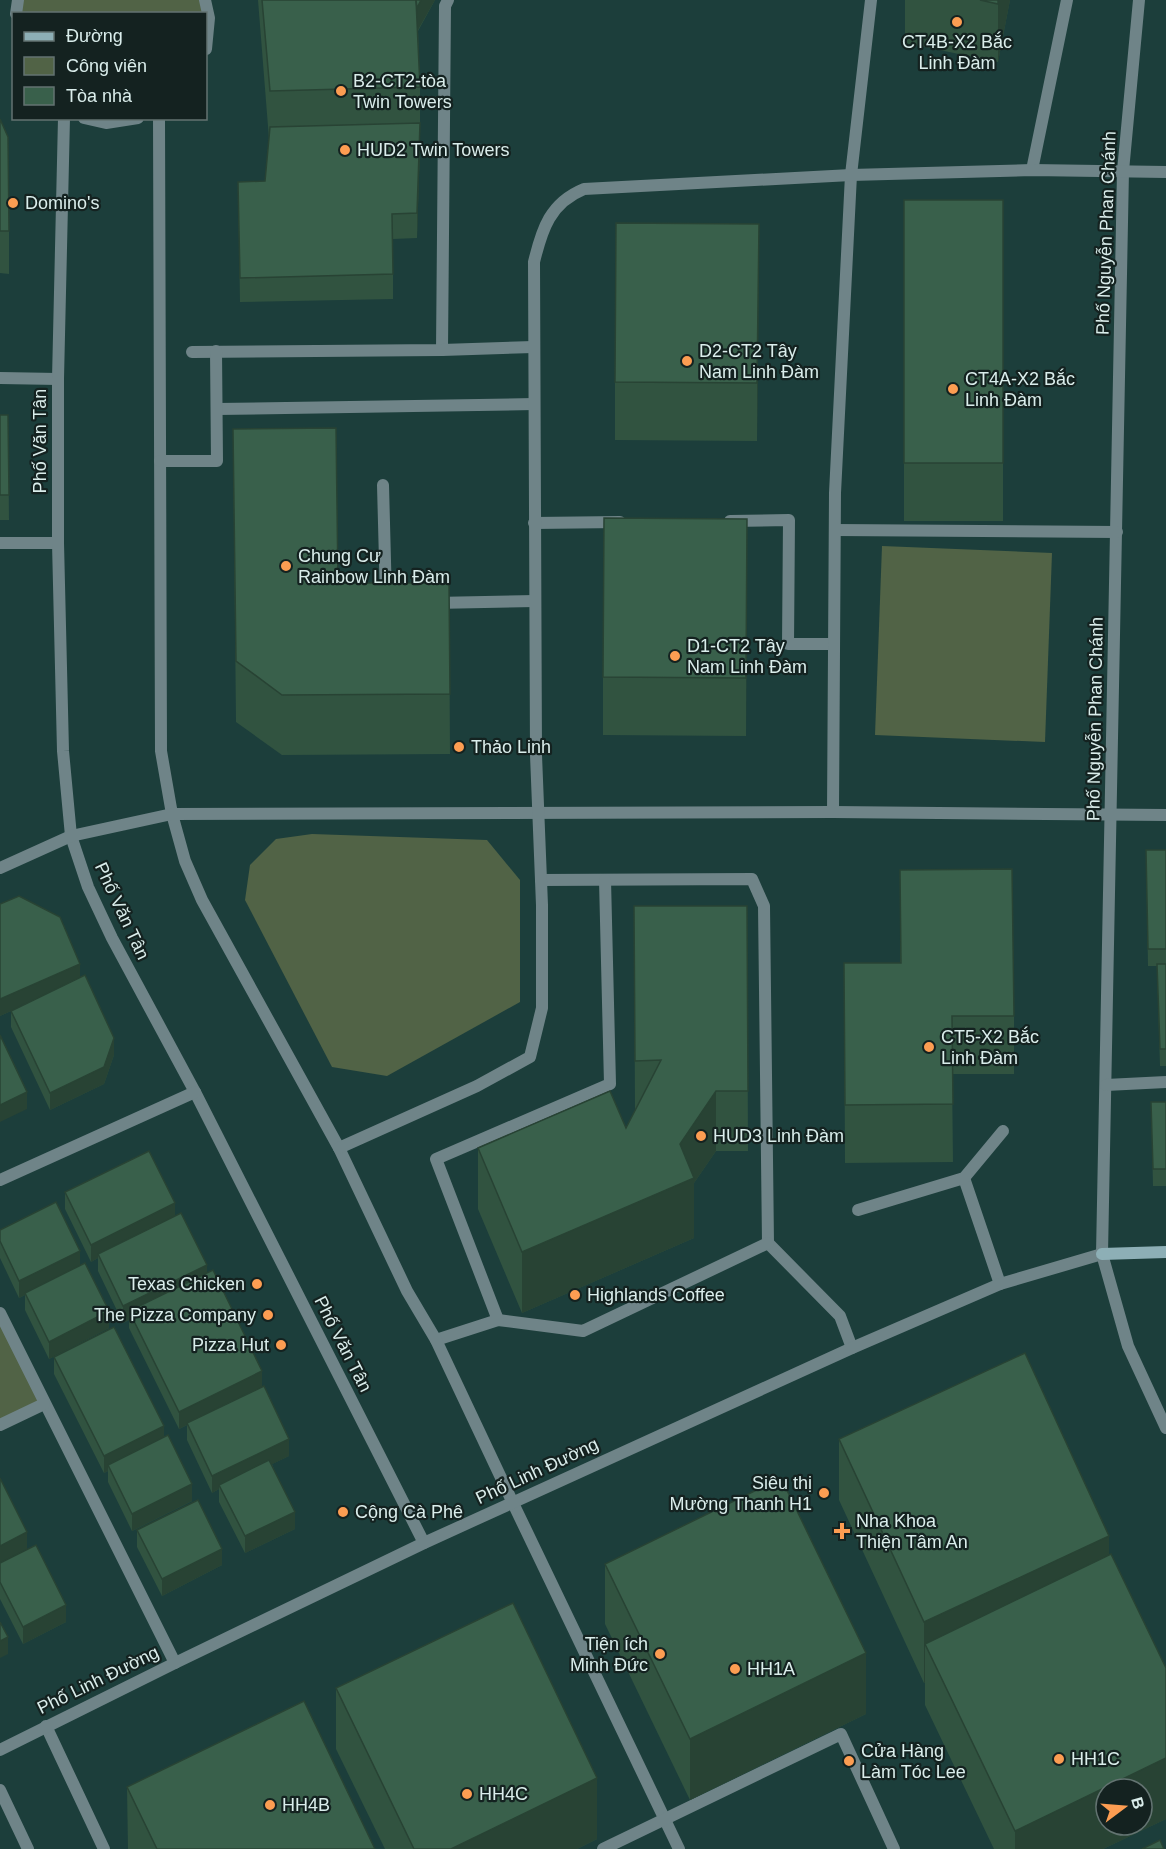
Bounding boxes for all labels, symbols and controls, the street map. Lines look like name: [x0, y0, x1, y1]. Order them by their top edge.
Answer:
legend: [12, 12, 207, 120]
marker: CT4B-X2 Bắc Linh Đàm: [950, 15, 964, 29]
text: Đường: [66, 26, 123, 46]
place label: CT4B-X2 Bắc Linh Đàm: [902, 31, 1012, 73]
text: Công viên: [66, 56, 147, 76]
place label: B2-CT2-tòa Twin Towers: [353, 71, 452, 112]
marker: B2-CT2-tòa Twin Towers: [334, 84, 348, 98]
text: Tòa nhà: [66, 86, 133, 106]
street label: Phố Nguyễn Phan Chánh: [1091, 131, 1120, 335]
place label: HUD2 Twin Towers: [357, 140, 509, 160]
marker: HUD2 Twin Towers: [338, 143, 352, 157]
place label: Domino's: [25, 193, 99, 213]
marker: Domino's: [6, 196, 20, 210]
place label: D2-CT2 Tây Nam Linh Đàm: [699, 341, 819, 382]
marker: D2-CT2 Tây Nam Linh Đàm: [680, 354, 694, 368]
place label: CT4A-X2 Bắc Linh Đàm: [965, 368, 1075, 410]
marker: CT4A-X2 Bắc Linh Đàm: [946, 382, 960, 396]
street label: Phố Văn Tân: [30, 389, 50, 493]
place label: Chung Cư Rainbow Linh Đàm: [298, 546, 450, 587]
marker: Chung Cư Rainbow Linh Đàm: [279, 559, 293, 573]
street label: Phố Nguyễn Phan Chánh: [1082, 617, 1107, 821]
place label: D1-CT2 Tây Nam Linh Đàm: [687, 636, 807, 677]
marker: D1-CT2 Tây Nam Linh Đàm: [668, 649, 682, 663]
place label: Thảo Linh: [471, 737, 551, 757]
marker: Thảo Linh: [452, 740, 466, 754]
street label: Phố Văn Tân: [91, 859, 153, 963]
place label: CT5-X2 Bắc Linh Đàm: [941, 1026, 1039, 1068]
marker: CT5-X2 Bắc Linh Đàm: [922, 1040, 936, 1054]
place label: HUD3 Linh Đàm: [713, 1126, 844, 1146]
marker: HUD3 Linh Đàm: [694, 1129, 708, 1143]
place label: Texas Chicken: [128, 1274, 245, 1294]
marker: Texas Chicken: [250, 1277, 264, 1291]
place label: Highlands Coffee: [587, 1285, 725, 1305]
marker: Highlands Coffee: [568, 1288, 582, 1302]
street label: Phố Văn Tân: [310, 1293, 376, 1395]
place label: The Pizza Company: [94, 1305, 256, 1325]
marker: The Pizza Company: [261, 1308, 275, 1322]
place label: Pizza Hut: [192, 1335, 269, 1355]
marker: Pizza Hut: [274, 1338, 288, 1352]
street label: Phố Linh Đường: [473, 1434, 601, 1508]
place label: Siêu thị Mường Thanh H1: [669, 1473, 812, 1514]
marker: Siêu thị Mường Thanh H1: [817, 1486, 831, 1500]
place label: Cộng Cà Phê: [355, 1502, 463, 1522]
marker: Cộng Cà Phê: [336, 1505, 350, 1519]
place label: Nha Khoa Thiện Tâm An: [856, 1511, 968, 1552]
marker: Nha Khoa Thiện Tâm An: [833, 1522, 851, 1540]
place label: Tiện ích Minh Đức: [570, 1634, 648, 1675]
street label: Phố Linh Đường: [34, 1642, 162, 1718]
marker: Tiện ích Minh Đức: [653, 1647, 667, 1661]
place label: HH1A: [747, 1659, 795, 1679]
marker: HH1A: [728, 1662, 742, 1676]
place label: Cửa Hàng Làm Tóc Lee: [861, 1741, 966, 1782]
place label: HH1C: [1071, 1749, 1120, 1769]
marker: HH1C: [1052, 1752, 1066, 1766]
marker: Cửa Hàng Làm Tóc Lee: [842, 1754, 856, 1768]
north arrow: [1094, 1777, 1154, 1837]
place label: HH4C: [479, 1784, 528, 1804]
marker: HH4C: [460, 1787, 474, 1801]
place label: HH4B: [282, 1795, 330, 1815]
text: B: [1128, 1795, 1148, 1811]
marker: HH4B: [263, 1798, 277, 1812]

